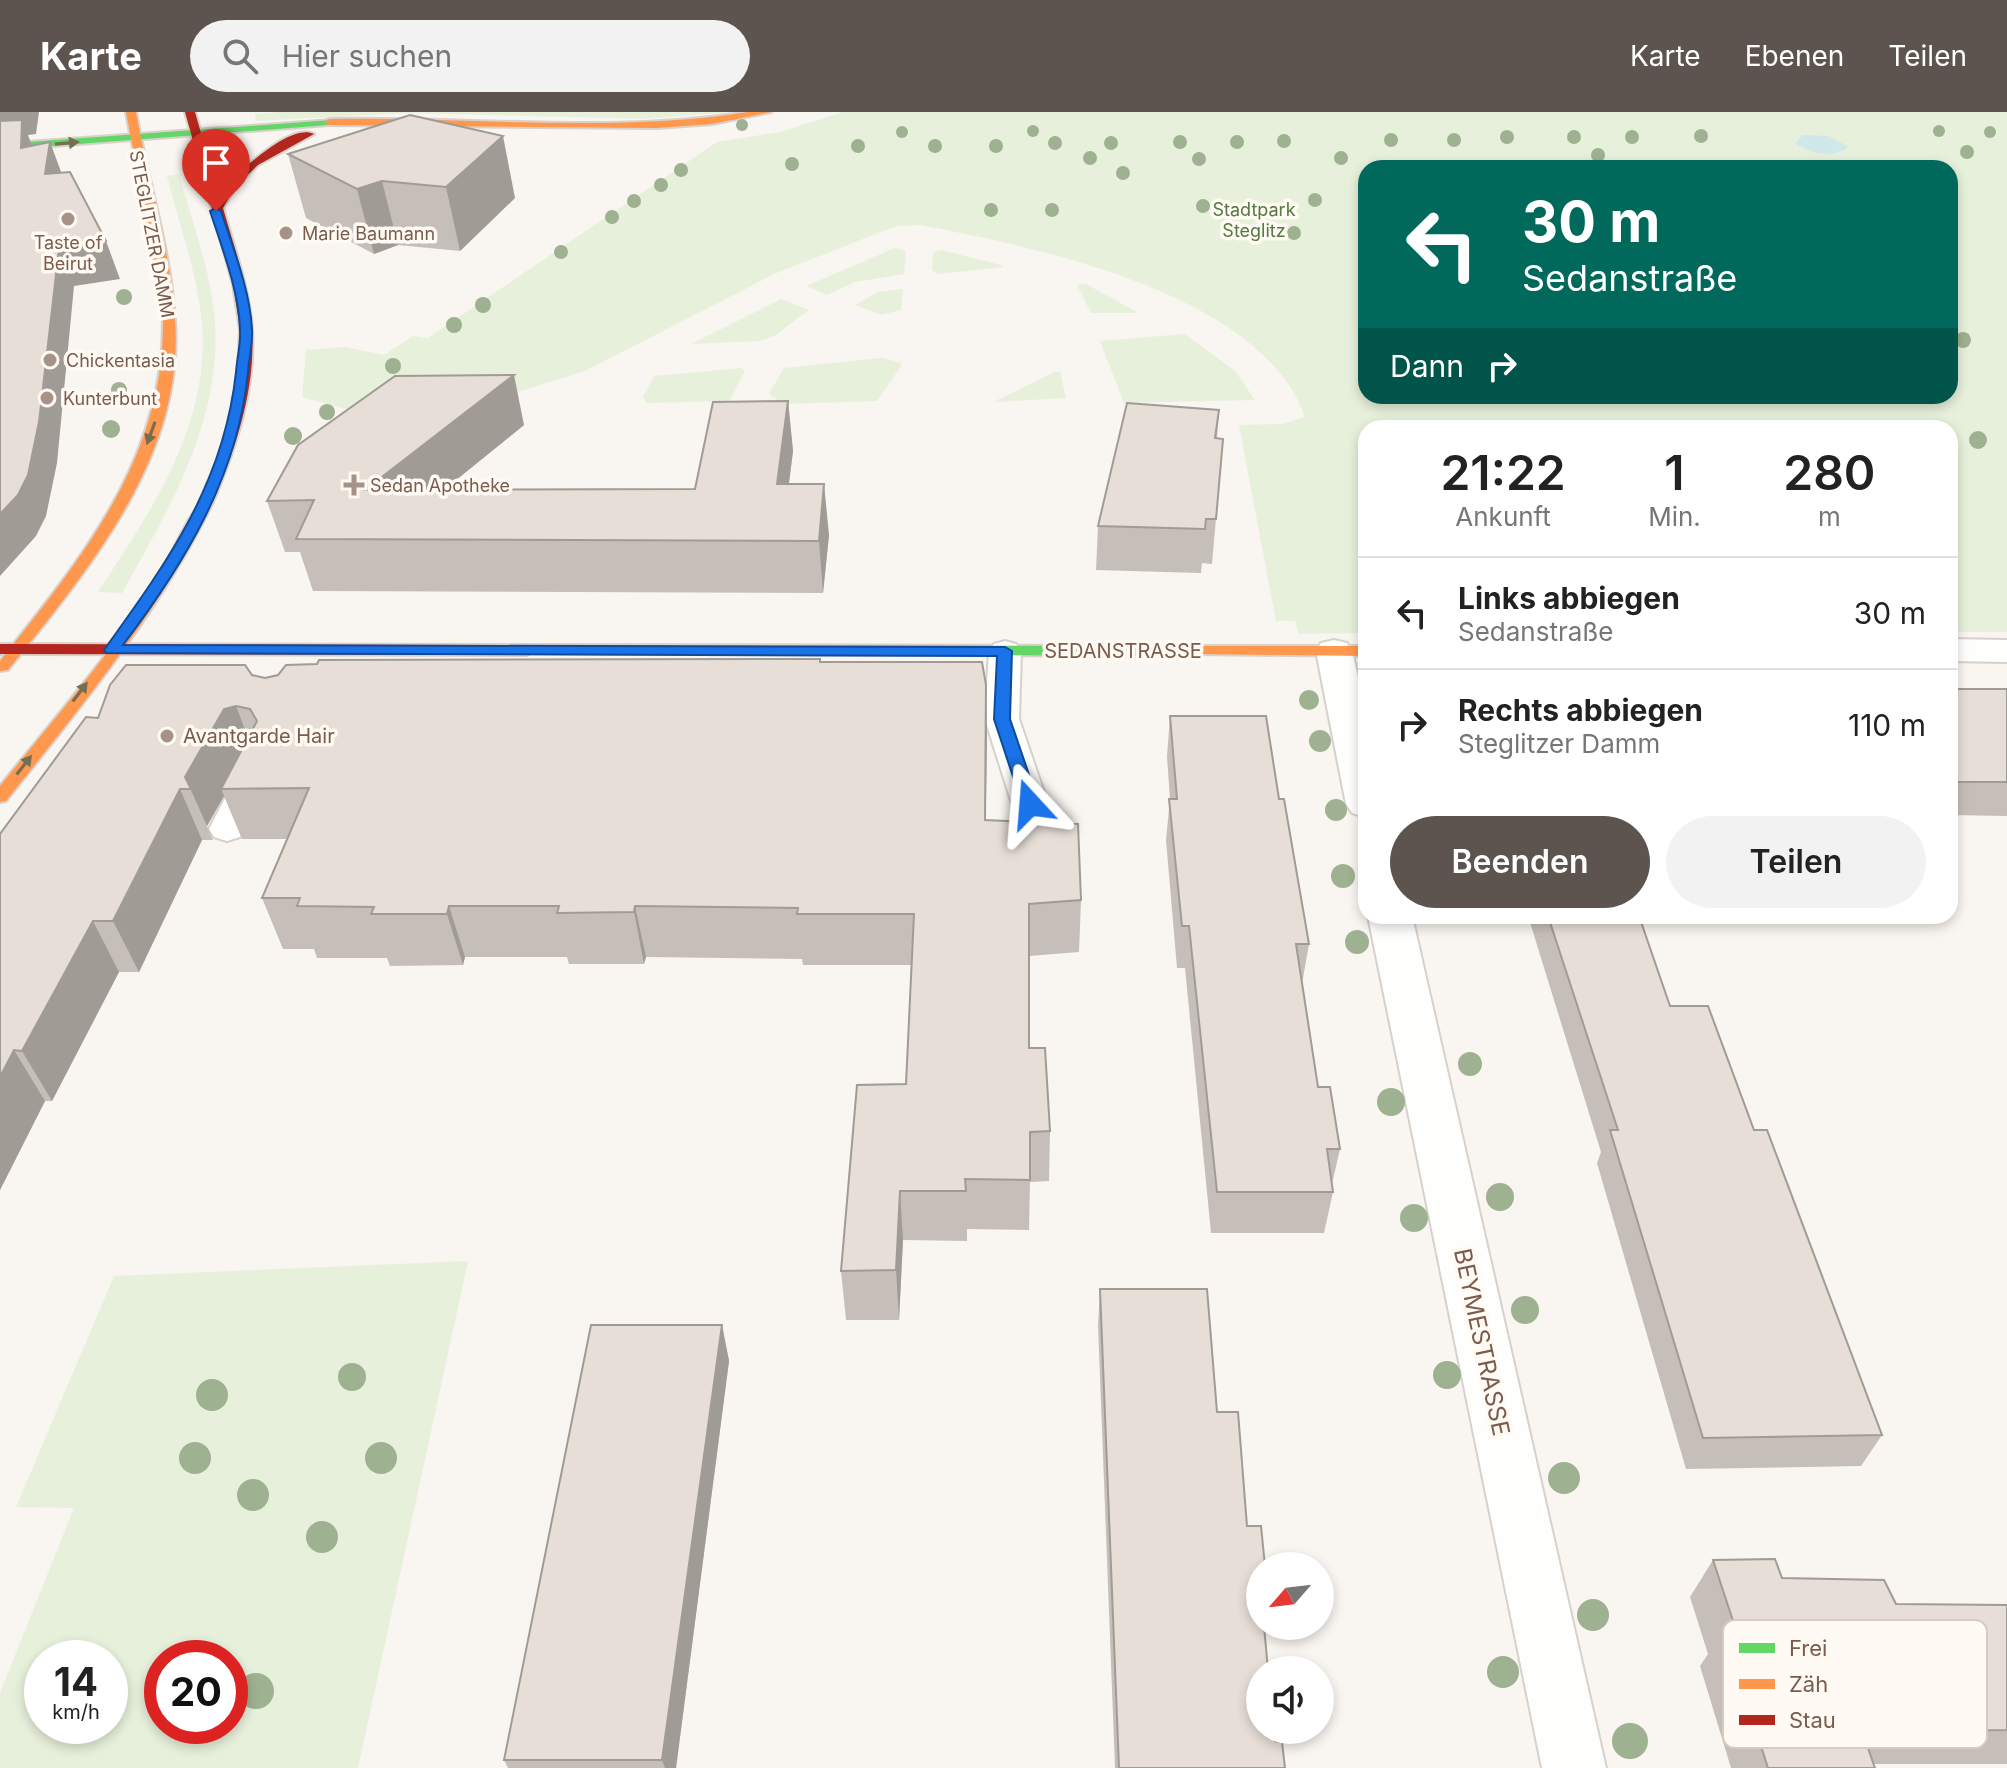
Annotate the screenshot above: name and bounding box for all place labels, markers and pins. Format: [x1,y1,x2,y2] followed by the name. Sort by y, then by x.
[182,129,250,211] pin
[59,210,77,228] marker: Taste of Beirut
[302,223,435,244] place label: Marie Baumann
[277,224,295,242] marker: Marie Baumann
[34,232,103,274] place label: Taste of Beirut
[66,350,175,371] place label: Chickentasia
[41,351,59,369] marker: Chickentasia
[63,388,157,409] place label: Kunterbunt
[38,389,56,407] marker: Kunterbunt
[370,475,510,496] place label: Sedan Apotheke
[345,476,363,494] marker: Sedan Apotheke
[183,724,335,748] place label: Avantgarde Hair
[158,727,176,745] marker: Avantgarde Hair

